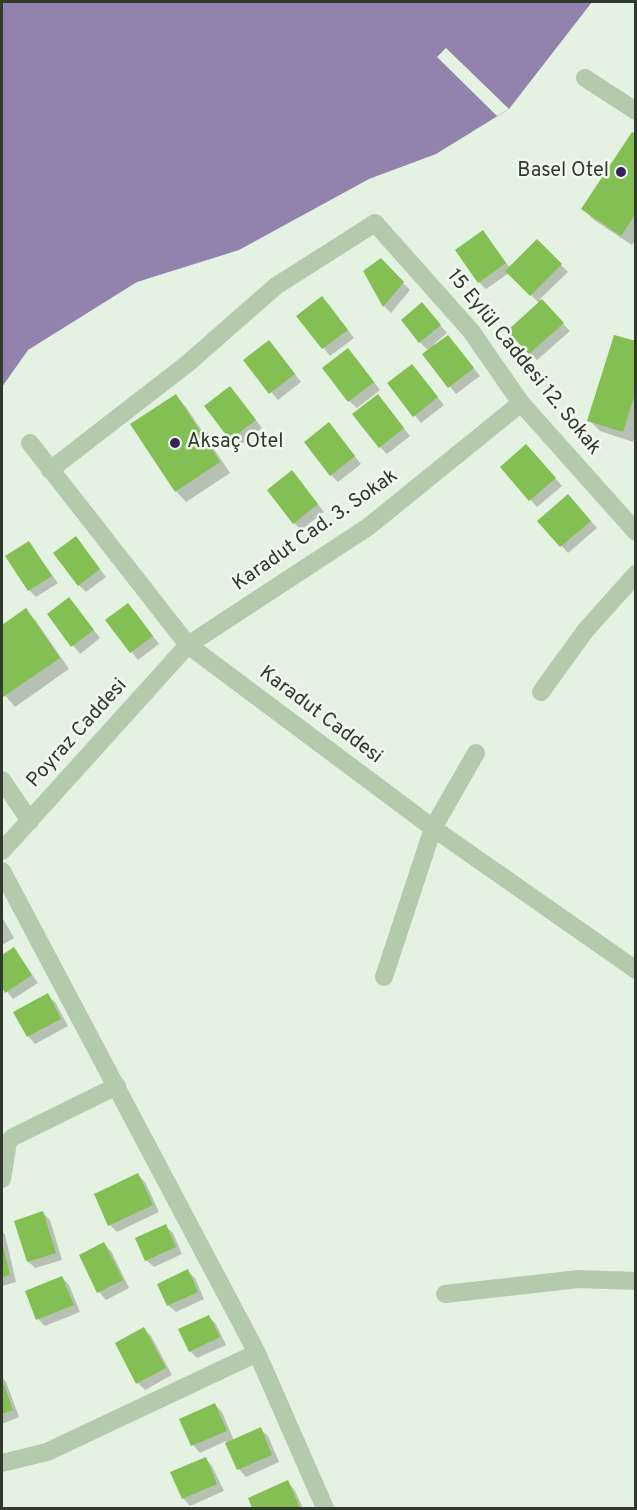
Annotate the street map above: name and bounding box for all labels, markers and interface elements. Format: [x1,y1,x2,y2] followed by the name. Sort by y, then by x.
[517,160,609,184] place label: Basel Otel
[614,165,628,179] marker: Basel Otel
[441,266,605,460] street label: 15 Eylül Caddesi 12. Sokak
[187,431,283,455] place label: Aksaç Otel
[168,436,182,450] marker: Aksaç Otel
[229,465,403,597] street label: Karadut Cad. 3. Sokak
[254,662,386,770] street label: Karadut Caddesi
[23,675,133,793] street label: Poyraz Caddesi

